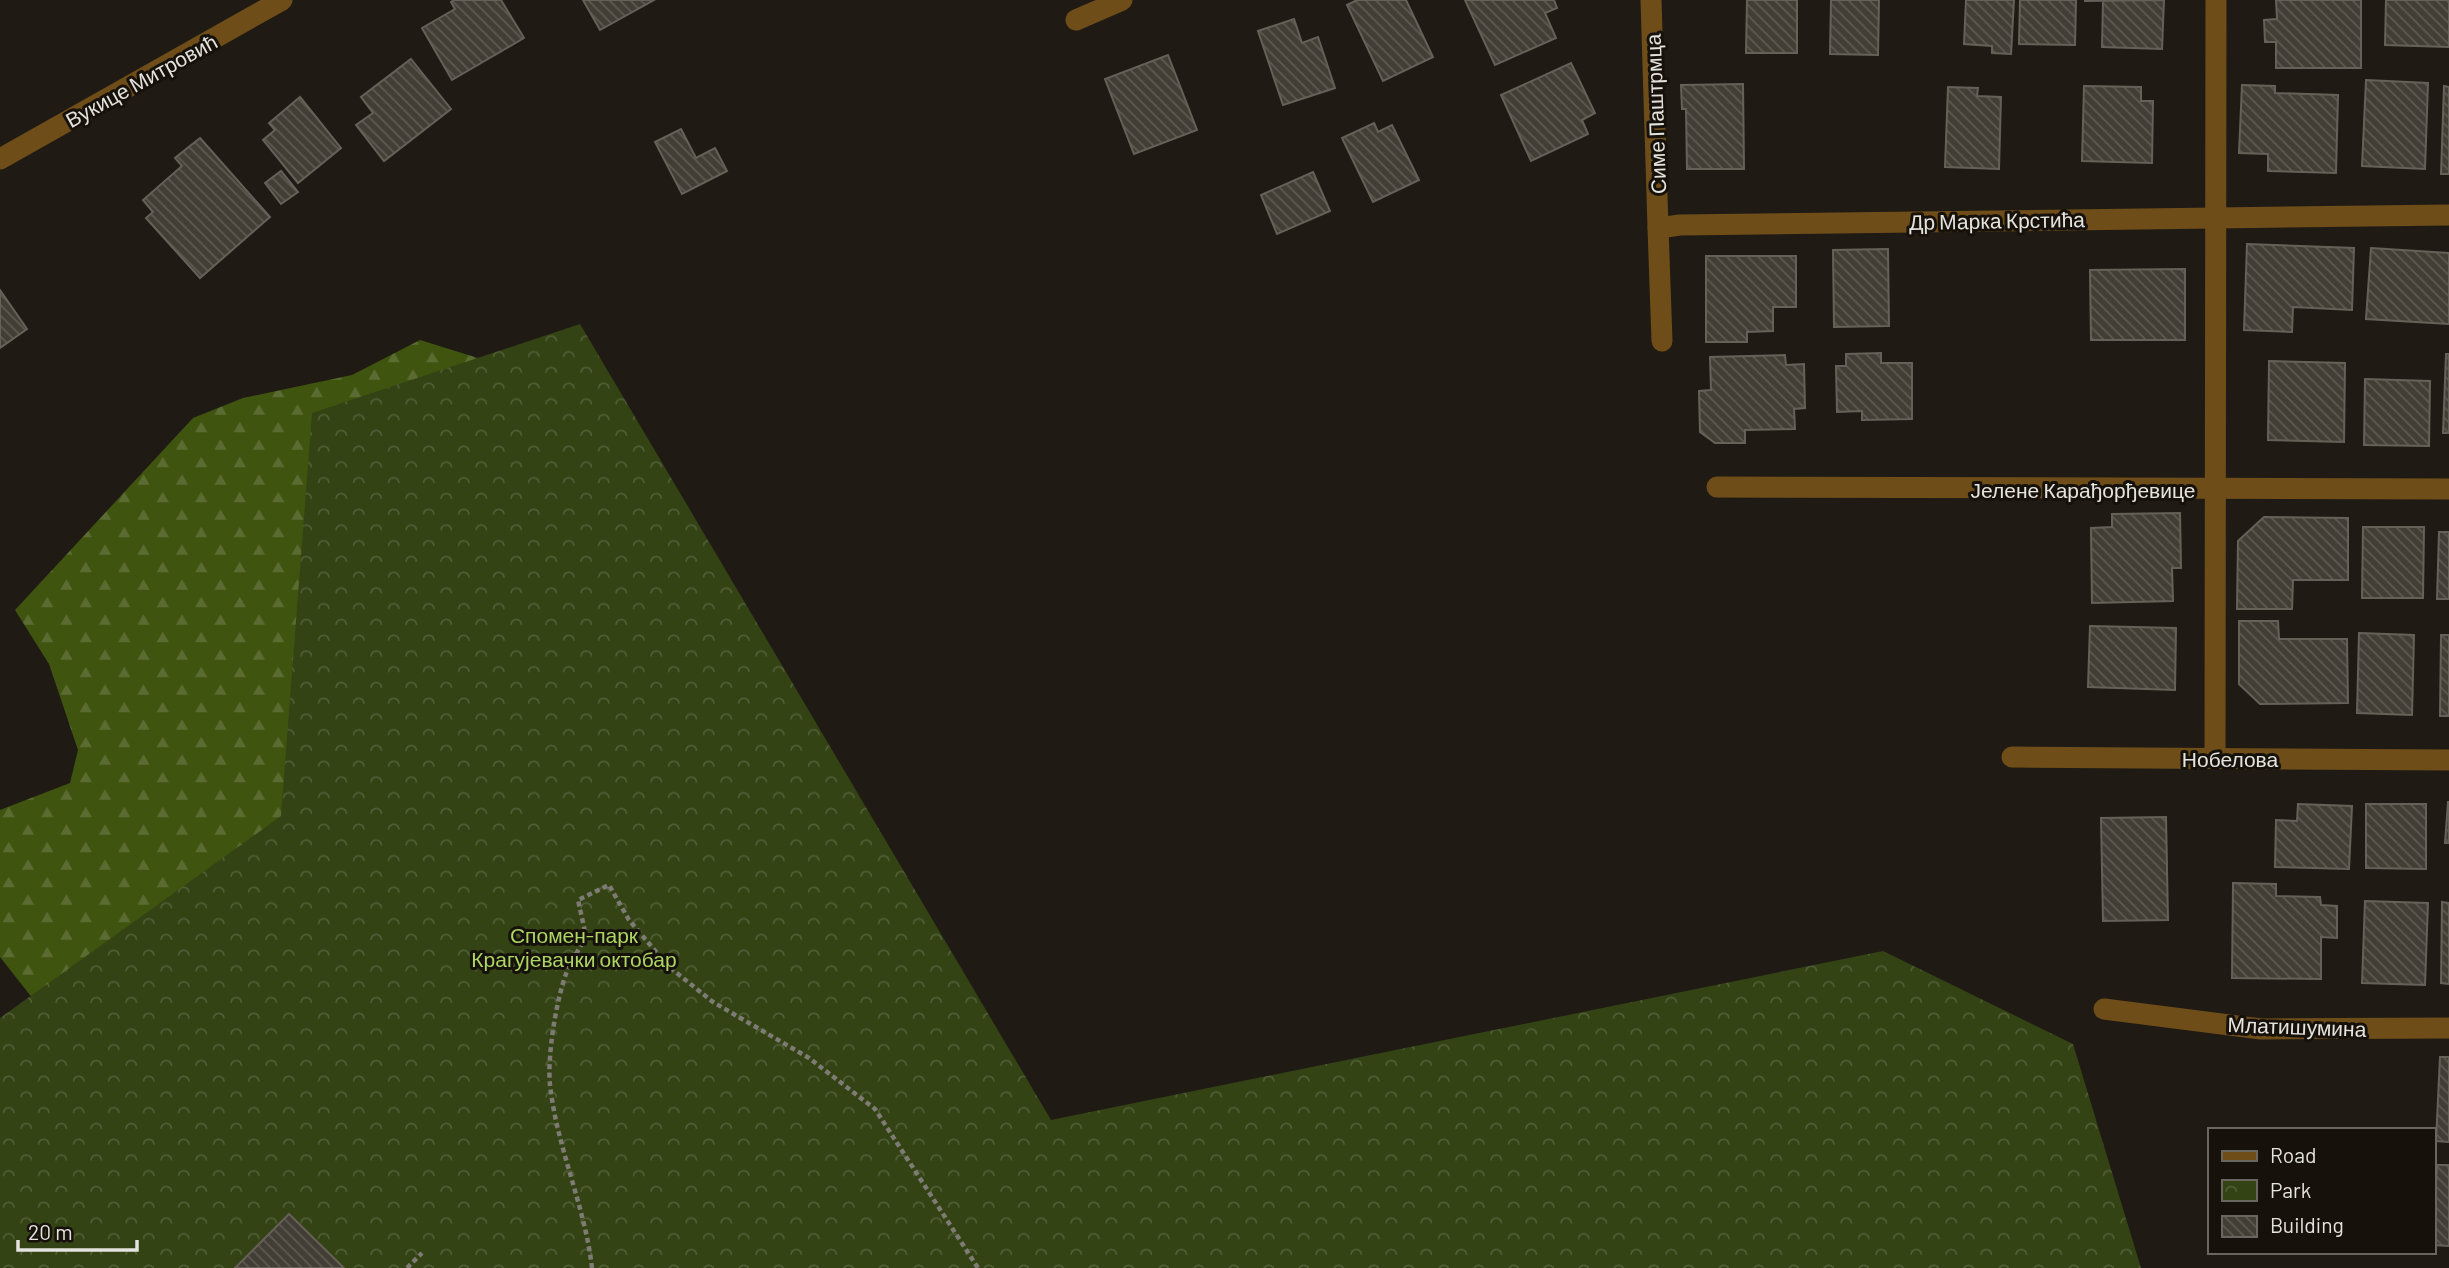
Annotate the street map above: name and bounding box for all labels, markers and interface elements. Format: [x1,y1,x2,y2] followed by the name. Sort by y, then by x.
[61,28,221,132] street label: Вукице Митровић
[1640,33,1670,195] street label: Симе Паштрмца
[1909,206,2085,234] street label: Др Марка Крстића
[1971,477,2195,502] street label: Јелене Карађорђевице
[2182,746,2279,771] street label: Нобелова
[471,922,677,971] park label: Спомен-парк Крагујевачки октобар
[2227,1011,2367,1041] street label: Млатишумина
[2208,1128,2435,1254] legend
[2270,1142,2316,1167] text: Road
[2270,1177,2311,1202] text: Park
[18,1208,136,1252] scale bar
[2270,1212,2344,1237] text: Building
[28,1219,73,1244] text: 20 m

